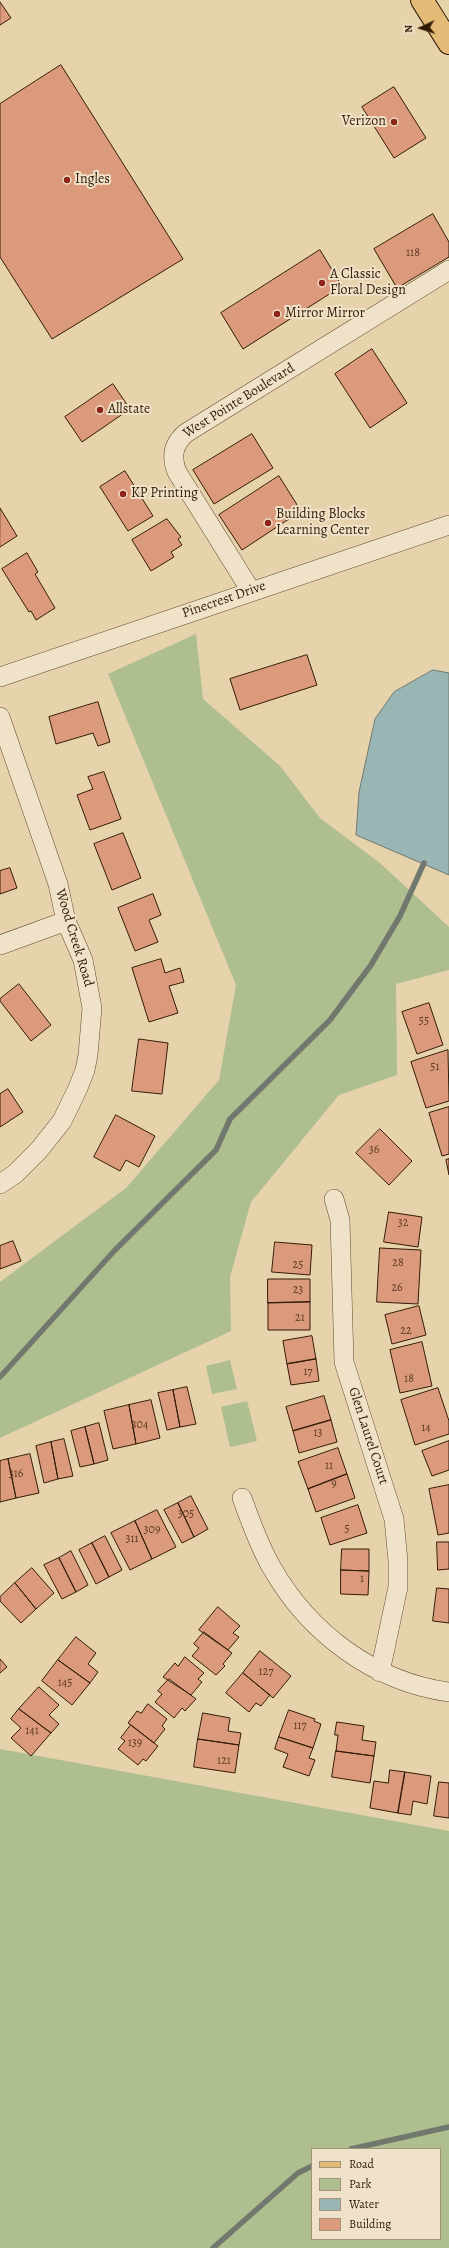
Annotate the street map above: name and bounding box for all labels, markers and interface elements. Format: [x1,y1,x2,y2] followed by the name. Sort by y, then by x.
[401,8,441,48] north arrow
[401,24,416,33] text: N
[342,114,386,130] place label: Verizon
[389,117,399,127] marker: Verizon
[75,172,110,188] place label: Ingles
[62,175,72,185] marker: Ingles
[406,246,420,260] house number: 118
[330,267,406,300] place label: A Classic Floral Design
[317,278,327,288] marker: A Classic Floral Design
[285,306,365,322] place label: Mirror Mirror
[272,309,282,319] marker: Mirror Mirror
[180,360,298,442] street label: West Pointe Boulevard
[108,402,150,418] place label: Allstate
[95,405,105,415] marker: Allstate
[131,486,198,502] place label: KP Printing
[118,489,128,499] marker: KP Printing
[276,507,369,540] place label: Building Blocks Learning Center
[263,518,273,528] marker: Building Blocks Learning Center
[180,578,268,622] street label: Pinecrest Drive
[51,887,97,989] street label: Wood Creek Road
[419,1014,429,1028] house number: 55
[430,1060,440,1074] house number: 51
[369,1143,379,1157] house number: 36
[398,1216,408,1230] house number: 32
[392,1256,404,1270] house number: 28
[293,1258,303,1272] house number: 25
[391,1281,403,1295] house number: 26
[293,1283,303,1297] house number: 23
[295,1311,305,1325] house number: 21
[400,1324,412,1338] house number: 22
[303,1365,313,1379] house number: 17
[404,1372,414,1386] house number: 18
[344,1385,392,1487] street label: Glen Laurel Court
[132,1418,148,1432] house number: 304
[421,1421,431,1435] house number: 14
[313,1426,323,1440] house number: 13
[325,1459,333,1473] house number: 11
[9,1467,23,1481] house number: 316
[331,1477,337,1491] house number: 9
[178,1507,194,1521] house number: 305
[344,1522,350,1536] house number: 5
[144,1523,160,1537] house number: 309
[125,1532,139,1546] house number: 311
[360,1572,364,1586] house number: 1
[259,1665,273,1679] house number: 127
[58,1676,72,1690] house number: 145
[293,1719,307,1733] house number: 117
[25,1724,39,1738] house number: 141
[128,1736,142,1750] house number: 139
[217,1754,231,1768] house number: 121
[311,2148,441,2240] legend
[349,2156,374,2172] text: Road
[349,2176,372,2192] text: Park
[349,2196,379,2212] text: Water
[349,2216,391,2232] text: Building

